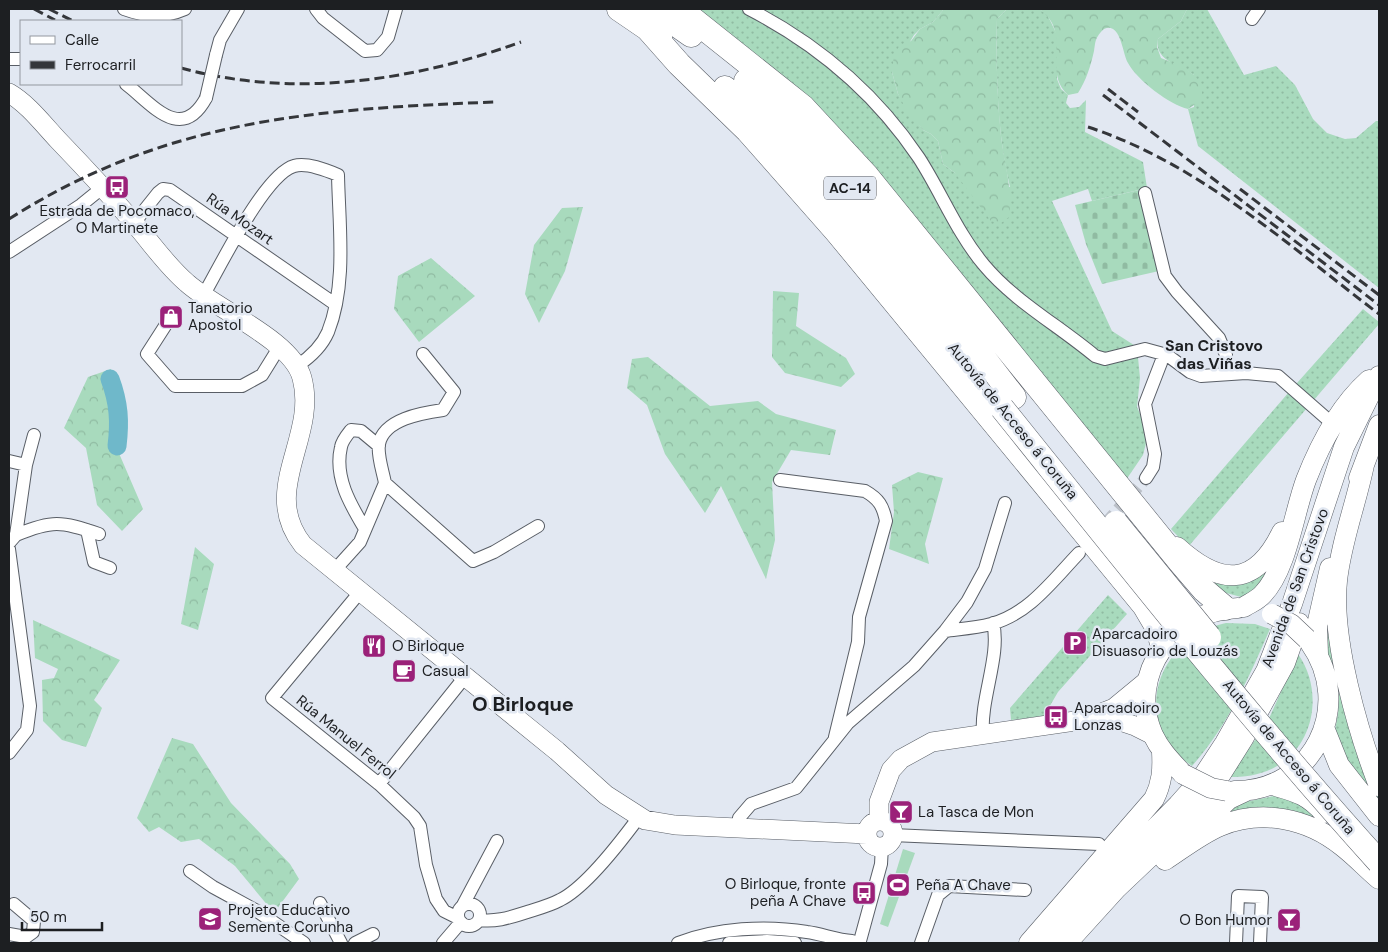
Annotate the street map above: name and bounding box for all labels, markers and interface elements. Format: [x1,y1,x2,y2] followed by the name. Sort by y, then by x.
[20,20,182,85] legend
[65,30,99,50] text: Calle
[65,55,136,75] text: Ferrocarril
[104,174,130,200] bus stop icon: Estrada de Pocomaco, O Martinete
[824,177,876,200] road number: AC-14
[202,189,278,250] street label: Rúa Mozart
[39,201,195,238] place label: Estrada de Pocomaco, O Martinete
[188,298,253,335] place label: Tanatorio Apostol
[158,304,184,330] shop icon: Tanatorio Apostol
[1165,335,1263,374] district label: San Cristovo das Viñas
[943,338,1083,504] street label: Autovía de Acceso á Coruña
[1257,505,1333,670] street label: Avenida de San Cristovo
[1092,624,1238,661] place label: Aparcadoiro Disuasorio de Louzás
[1062,630,1088,656] parking icon: Aparcadoiro Disuasorio de Louzás
[361,633,387,659] restaurant icon: O Birloque
[392,636,465,656] place label: O Birloque
[391,658,417,684] cafe icon: Casual
[422,661,469,681] place label: Casual
[1218,675,1360,839] street label: Autovía de Acceso á Coruña
[292,691,400,783] street label: Rúa Manuel Ferrol
[472,691,574,717] district label: O Birloque
[1074,698,1160,735] place label: Aparcadoiro Lonzas
[1043,704,1069,730] bus stop icon: Aparcadoiro Lonzas
[888,799,914,825] bar icon: La Tasca de Mon
[918,802,1034,822] place label: La Tasca de Mon
[885,872,911,898] sports icon: Peña A Chave
[725,874,846,911] place label: O Birloque, fronte peña A Chave
[916,875,1011,895] place label: Peña A Chave
[851,880,877,906] bus stop icon: O Birloque, fronte peña A Chave
[22,900,102,932] scale bar
[228,900,353,937] place label: Projeto Educativo Semente Corunha
[197,906,223,932] school or university icon: Projeto Educativo Semente Corunha
[30,907,67,927] text: 50 m
[1276,907,1302,933] bar icon: O Bon Humor
[1179,910,1272,930] place label: O Bon Humor

